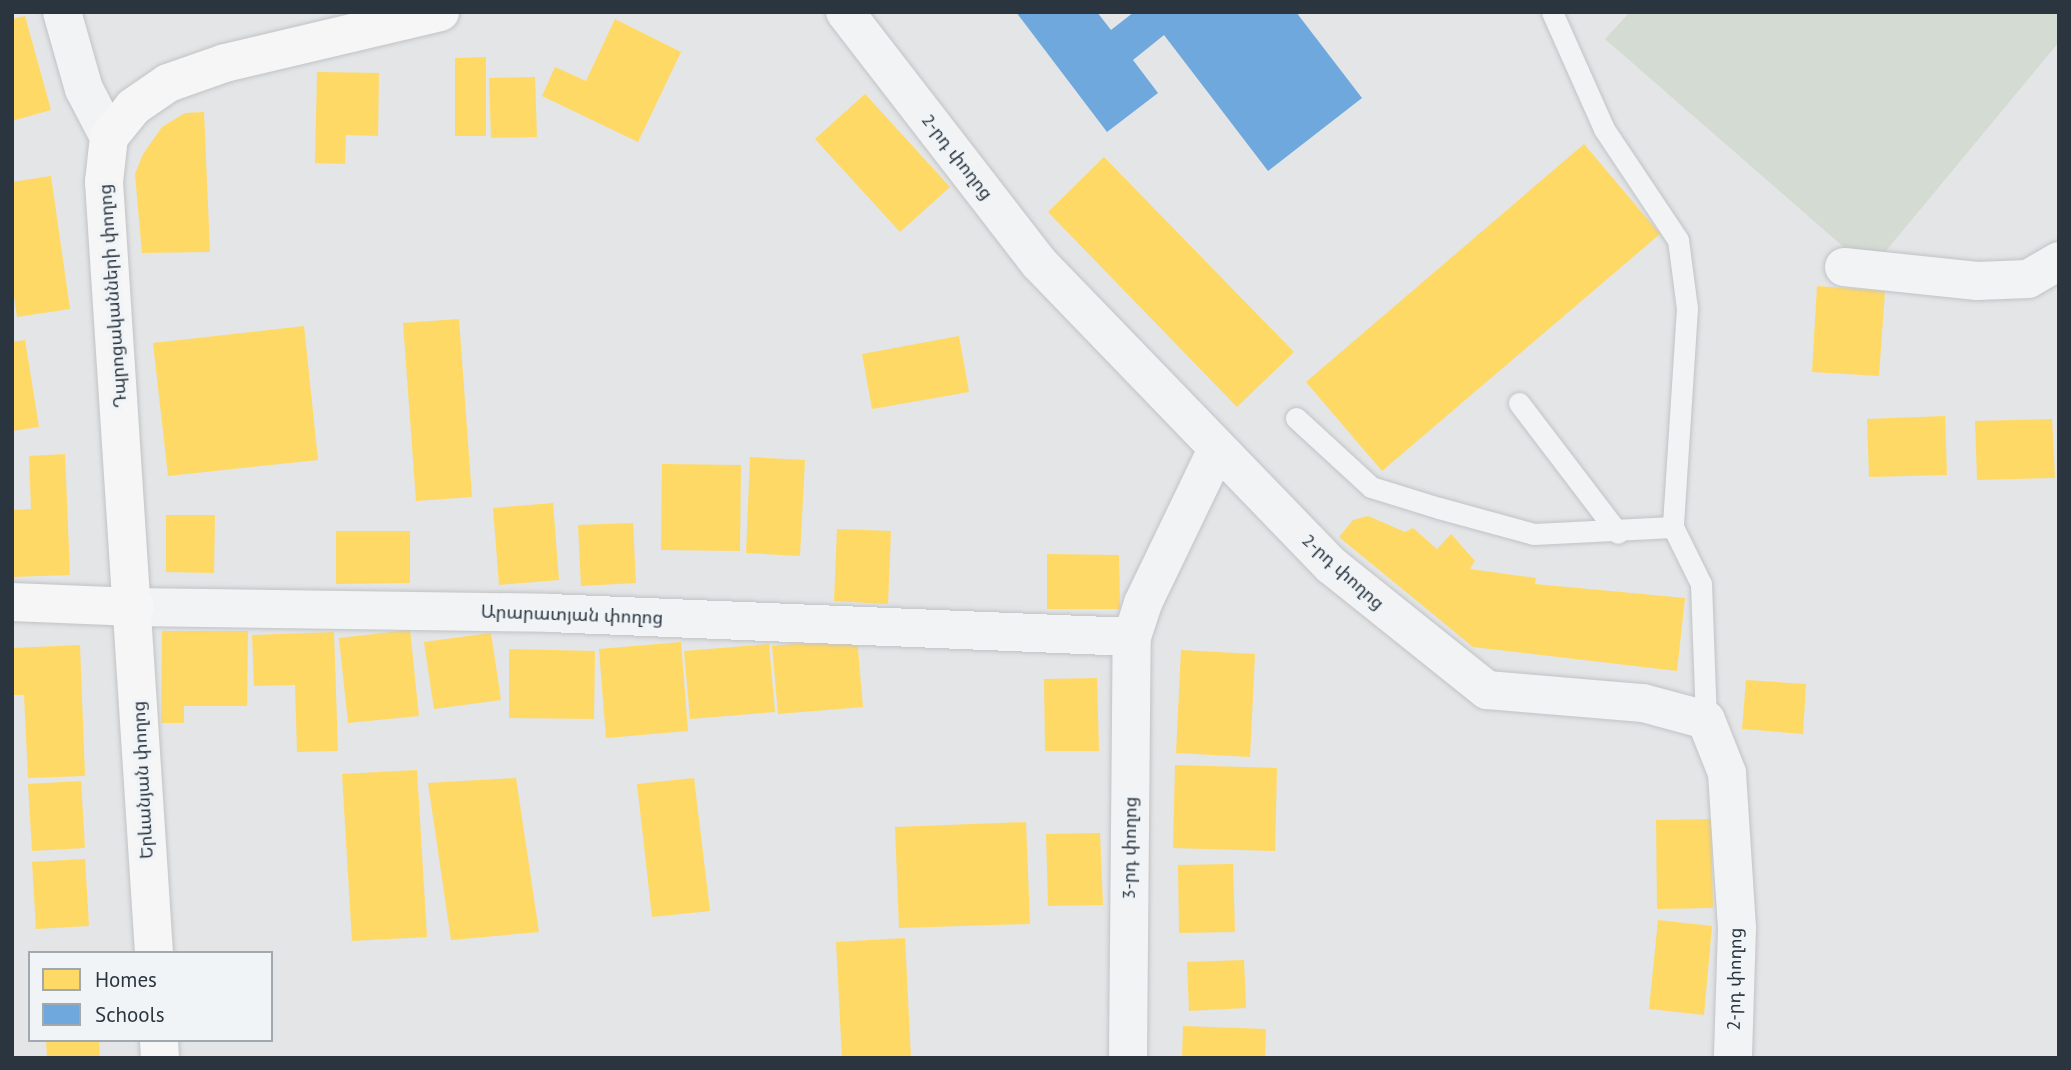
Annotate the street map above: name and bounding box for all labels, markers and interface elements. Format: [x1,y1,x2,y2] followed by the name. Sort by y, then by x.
[917,110,997,204] street label: 2-րդ փողոց
[94,183,132,409] street label: Դպրոցականների փողոց
[1298,530,1388,614] street label: 2-րդ փողոց
[480,601,664,629] street label: Արարատյան փողոց
[128,700,158,860] street label: Երևանյան փողոց
[1118,796,1142,900] street label: 3-րդ փողոց
[1723,927,1747,1031] street label: 2-րդ փողոց
[28,951,273,1042] legend
[95,966,157,993] text: Homes
[95,1001,165,1028] text: Schools

